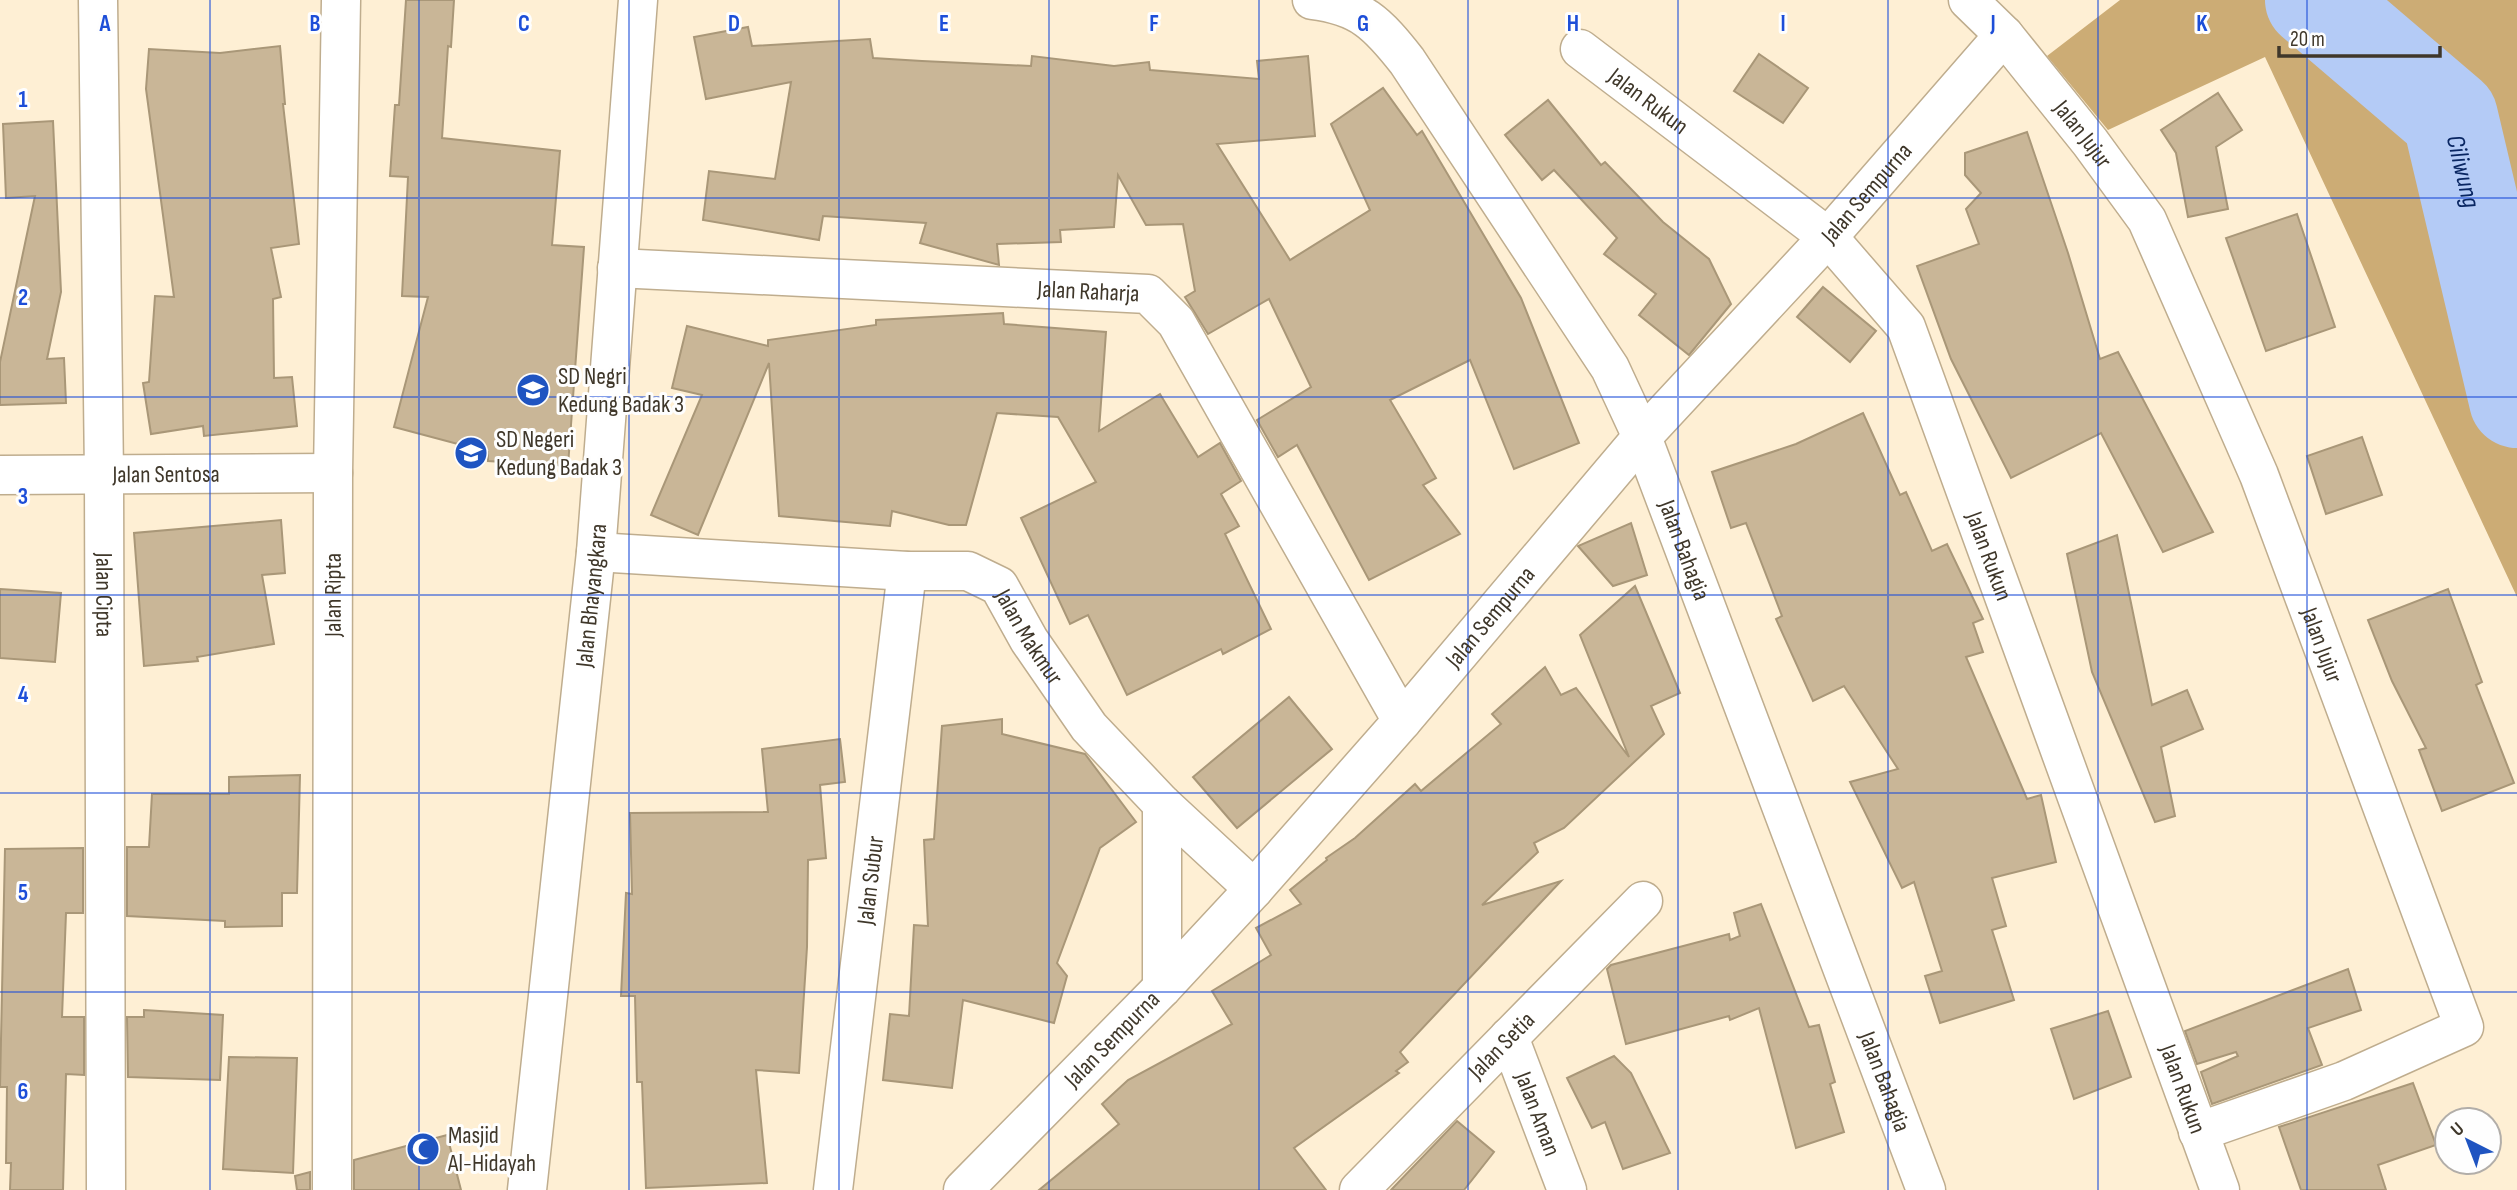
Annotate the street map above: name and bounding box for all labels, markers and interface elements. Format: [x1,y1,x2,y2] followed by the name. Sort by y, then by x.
[99,10,112,38] text: A
[310,10,321,38] text: B
[518,10,530,38] text: C
[728,10,740,38] text: D
[939,10,949,38] text: E
[1149,10,1159,38] text: F
[1357,10,1369,38] text: G
[1567,10,1579,38] text: H
[1780,10,1786,38] text: I
[1989,10,1996,38] text: J
[2196,10,2208,38] text: K
[2279,14,2440,58] scale bar
[2290,27,2325,52] text: 20 m
[1602,61,1694,140] street label: Jalan Rukun
[18,86,28,114] text: 1
[2047,93,2119,174] street label: Jalan Jujur
[2439,132,2487,211] water label: Ciliwung
[1814,137,1918,250] street label: Jalan Sempurna
[1036,274,1140,308] street label: Jalan Raharja
[18,284,28,312] text: 2
[558,362,684,419] place label: SD Negri Kedung Badak 3
[514,371,552,409] school or university icon: SD Negri Kedung Badak 3
[496,425,622,482] place label: SD Negeri Kedung Badak 3
[452,434,490,472] school or university icon: SD Negeri Kedung Badak 3
[111,459,220,489] street label: Jalan Sentosa
[18,483,28,511] text: 3
[1652,495,1717,604] street label: Jalan Bahagia
[1960,507,2019,604] street label: Jalan Rukun
[569,523,613,670] street label: Jalan Bhayangkara
[90,552,119,637] street label: Jalan Cipta
[318,553,347,638] street label: Jalan Ripta
[1438,560,1541,674] street label: Jalan Sempurna
[988,583,1070,690] street label: Jalan Makmur
[2295,602,2349,687] street label: Jalan Jujur
[18,681,29,709] text: 4
[850,834,890,927] street label: Jalan Subur
[18,879,28,907] text: 5
[1057,985,1166,1094] street label: Jalan Sempurna
[1461,1005,1541,1086] street label: Jalan Setia
[1853,1026,1917,1136] street label: Jalan Bahagia
[2153,1039,2213,1137] street label: Jalan Rukun
[1509,1067,1567,1160] street label: Jalan Aman
[18,1078,28,1106] text: 6
[2433,1106,2503,1176] north arrow
[2446,1118,2469,1141] text: U
[447,1121,536,1178] place label: Masjid Al-Hidayah
[404,1130,442,1168] mosque icon: Masjid Al-Hidayah

